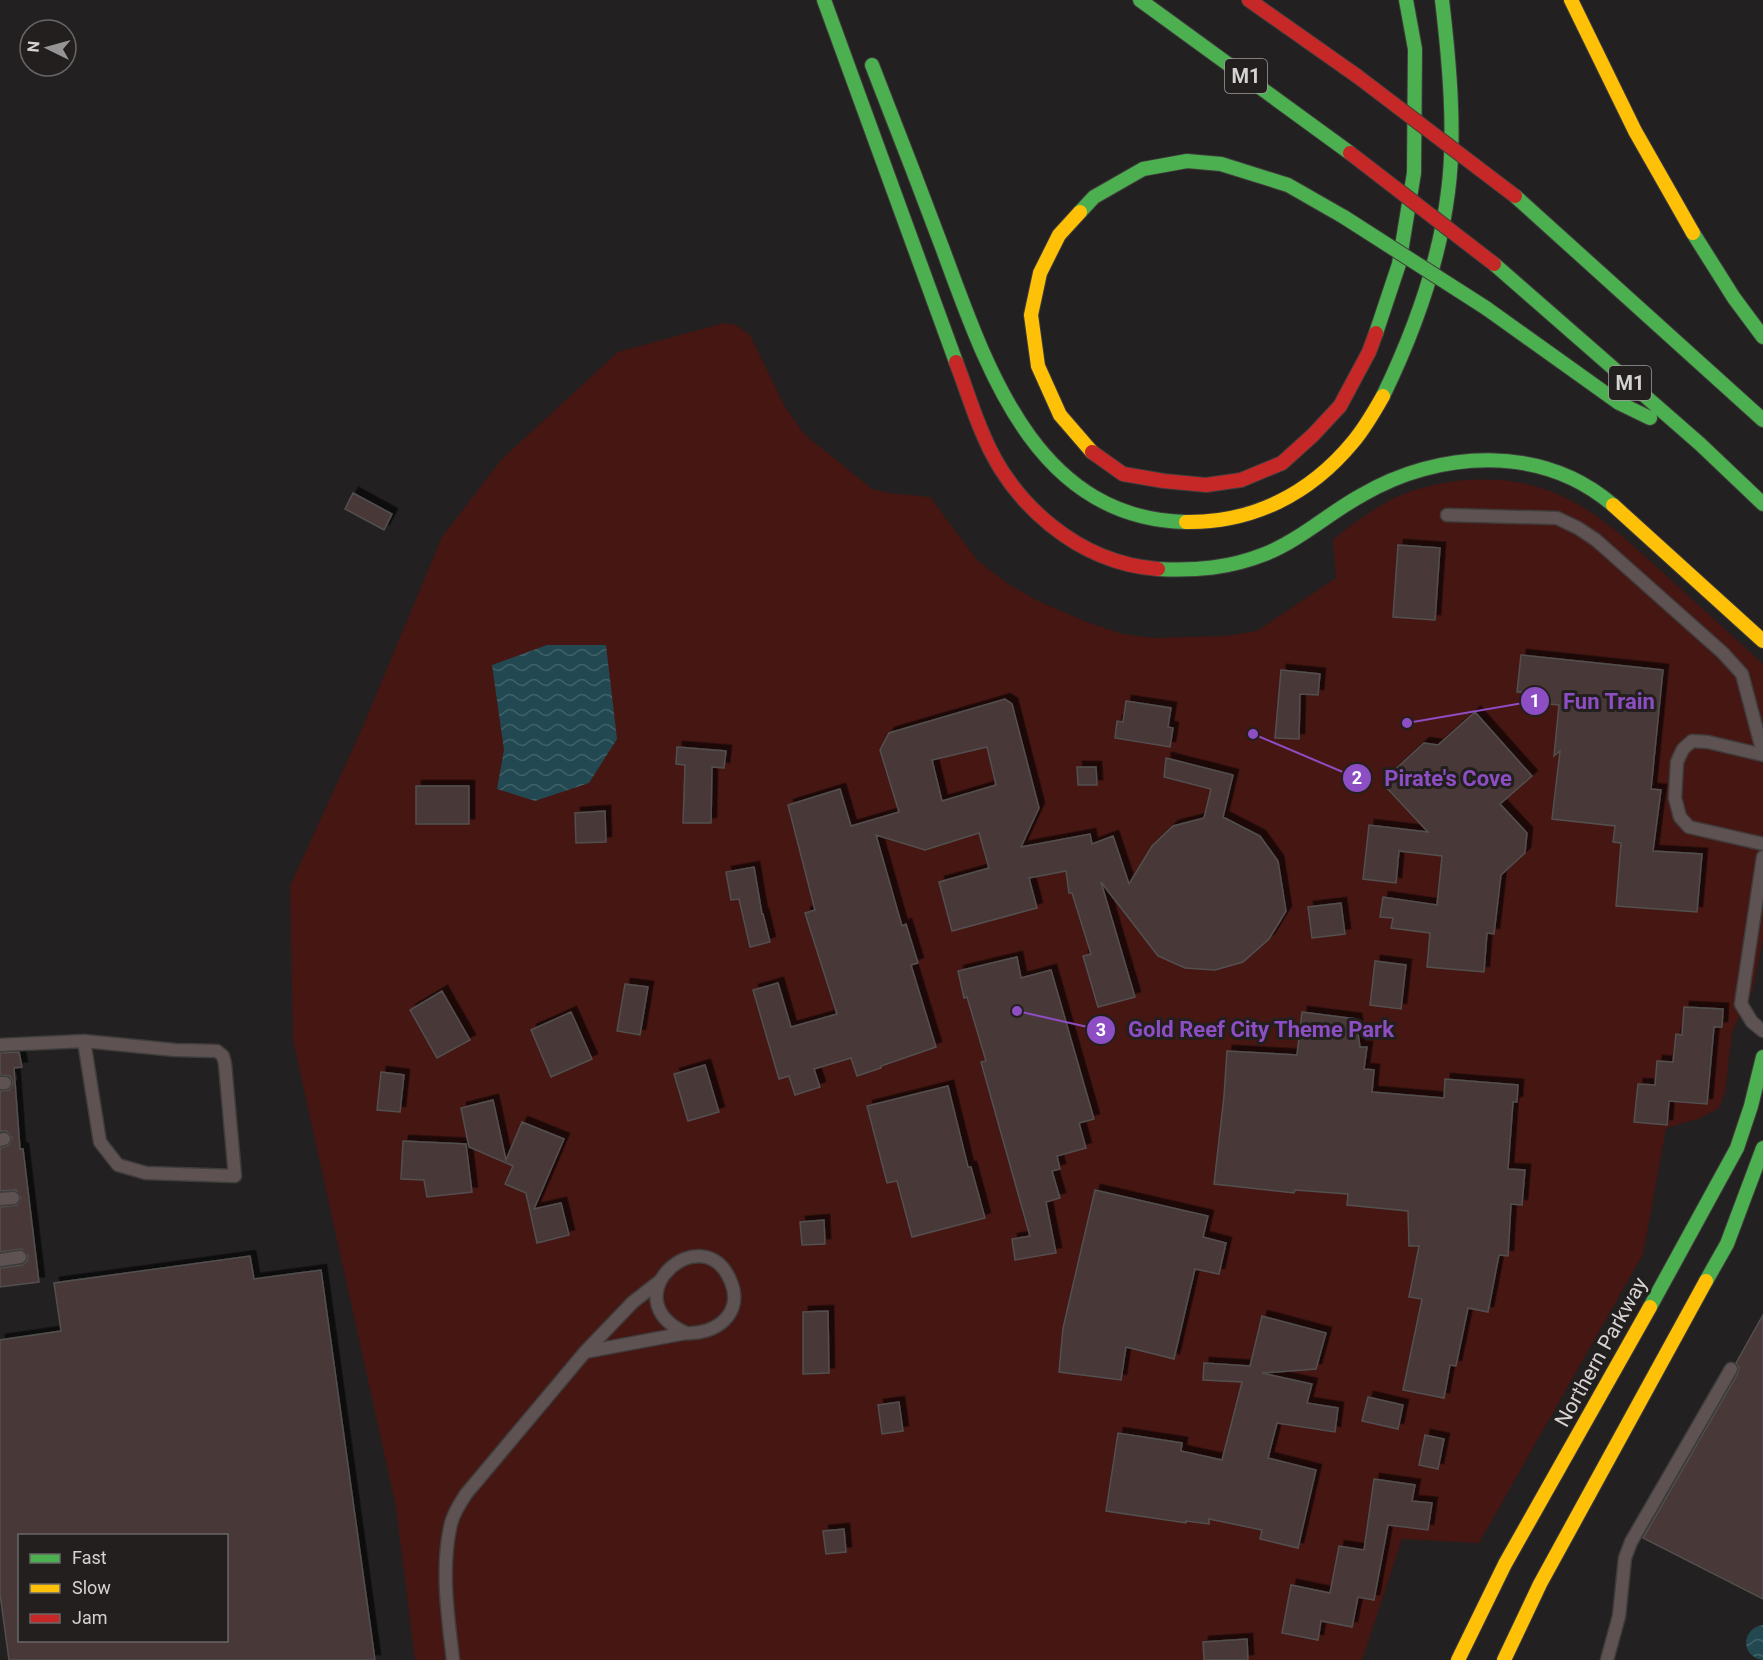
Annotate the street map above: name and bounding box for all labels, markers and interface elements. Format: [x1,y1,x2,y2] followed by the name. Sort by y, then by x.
[18,18,78,78] north arrow
[24,40,44,53] text: N
[1225,59,1267,93] road number: M1
[1609,366,1651,400] road number: M1
[1520,681,1667,721] callout: Fun Train
[1563,689,1655,714] text: Fun Train
[1530,690,1540,711] text: 1
[1342,758,1524,798] callout: Pirate's Cove
[1384,766,1512,791] text: Pirate's Cove
[1352,767,1362,788] text: 2
[1086,1010,1407,1050] callout: Gold Reef City Theme Park
[1128,1017,1394,1042] text: Gold Reef City Theme Park
[1096,1019,1106,1040] text: 3
[1550,1273,1652,1431] street label: Northern Parkway
[18,1534,228,1642] legend
[72,1547,107,1568] text: Fast
[72,1577,111,1598] text: Slow
[72,1607,108,1628] text: Jam

